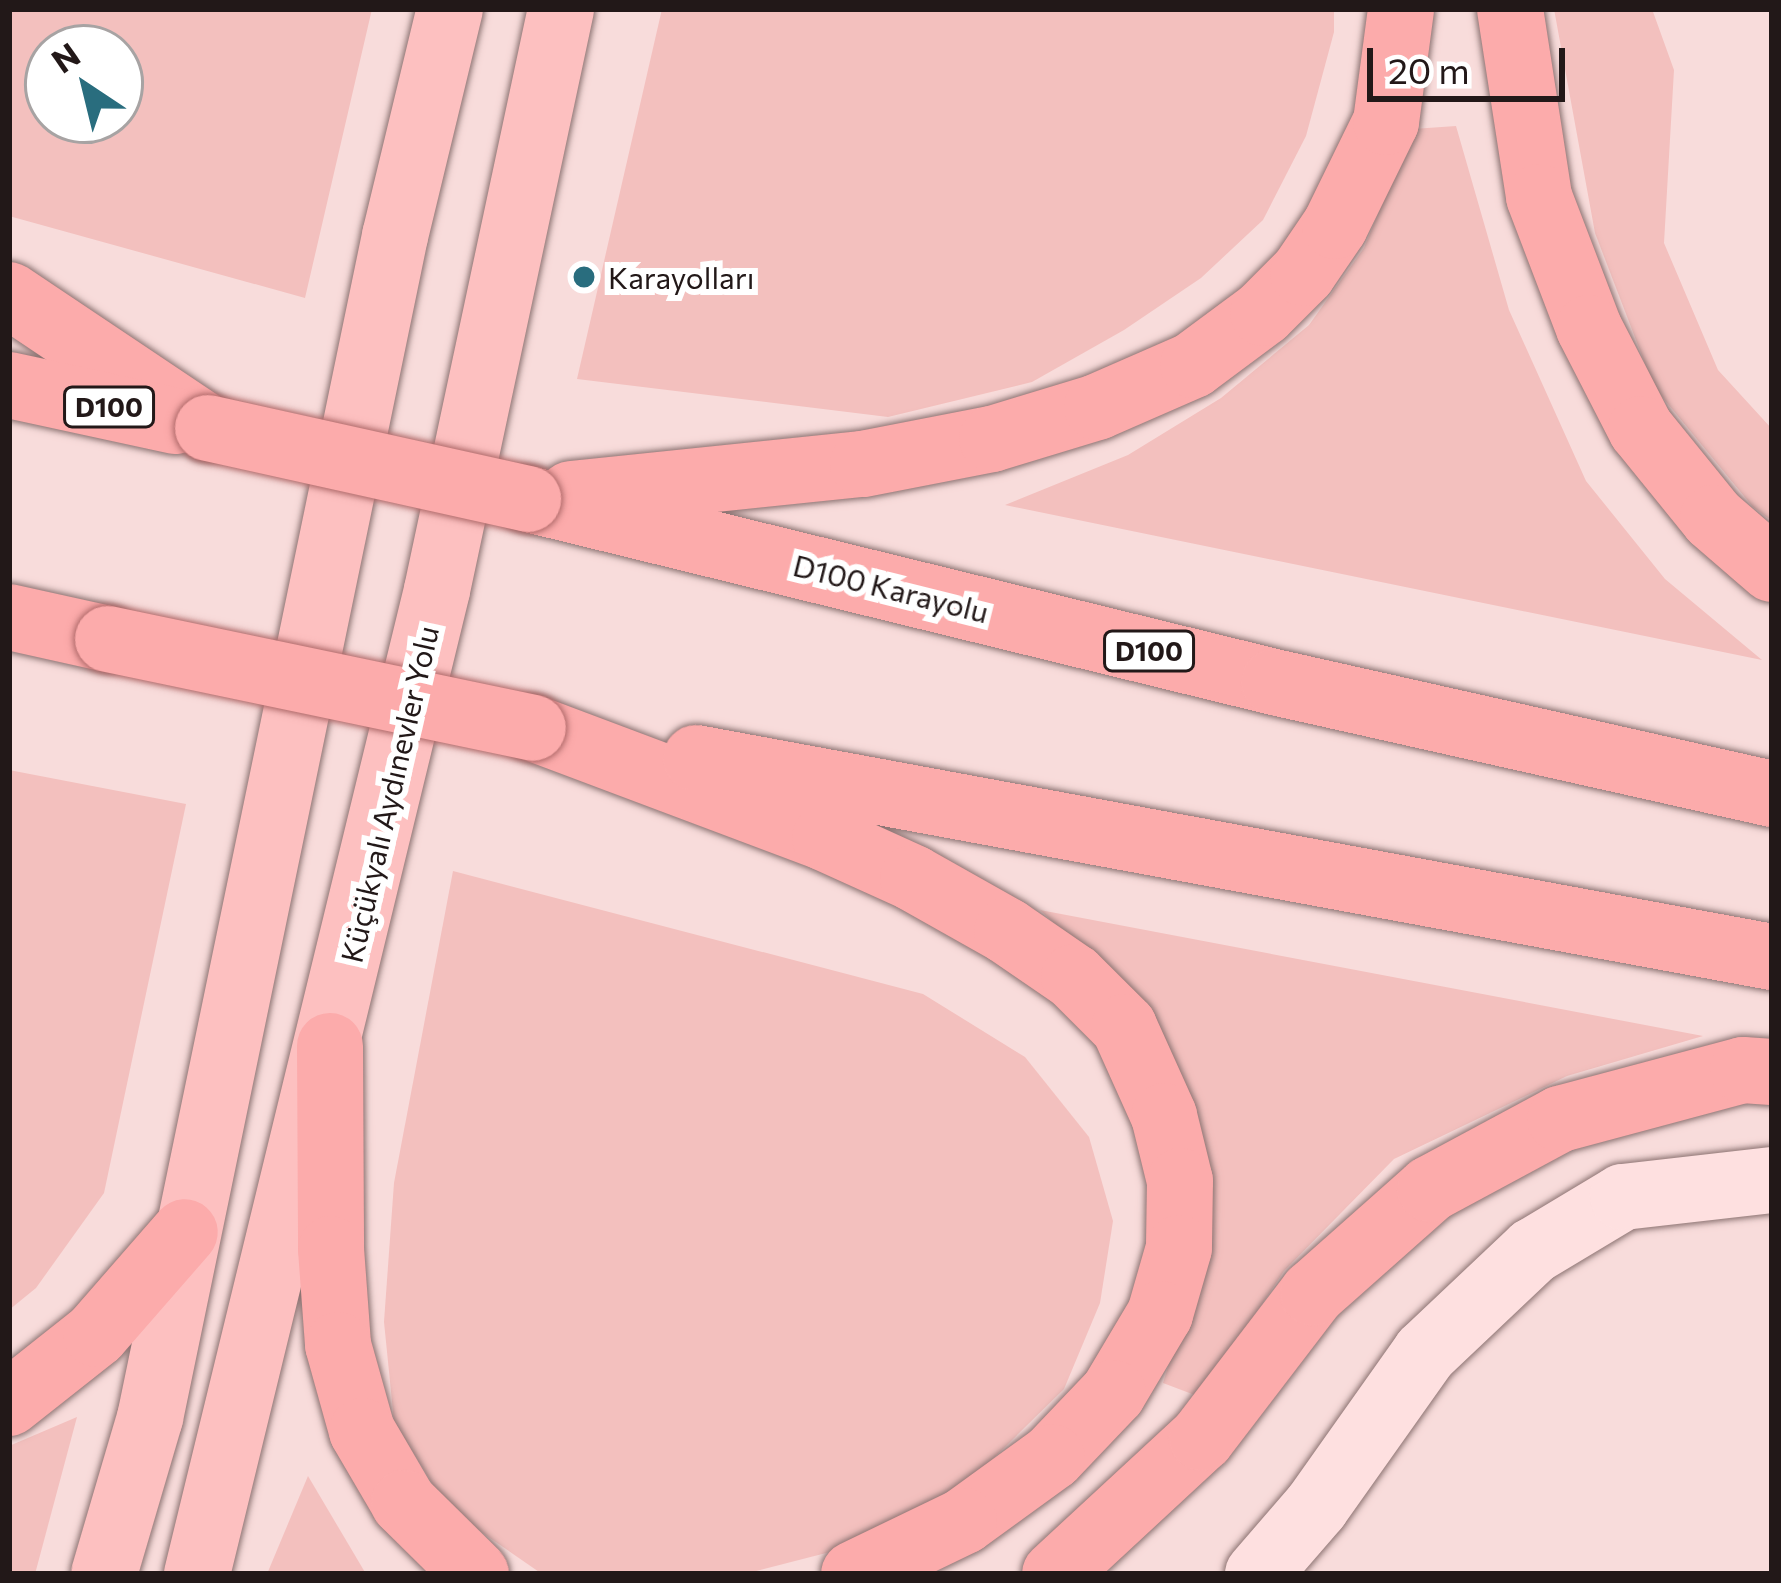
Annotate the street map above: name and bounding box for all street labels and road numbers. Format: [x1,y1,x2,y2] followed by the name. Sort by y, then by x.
[61,386,157,428] road number: D100
[790,546,992,630] street label: D100 Karayolu
[333,622,445,966] street label: Küçükyalı Aydınevler Yolu
[1101,630,1197,672] road number: D100

